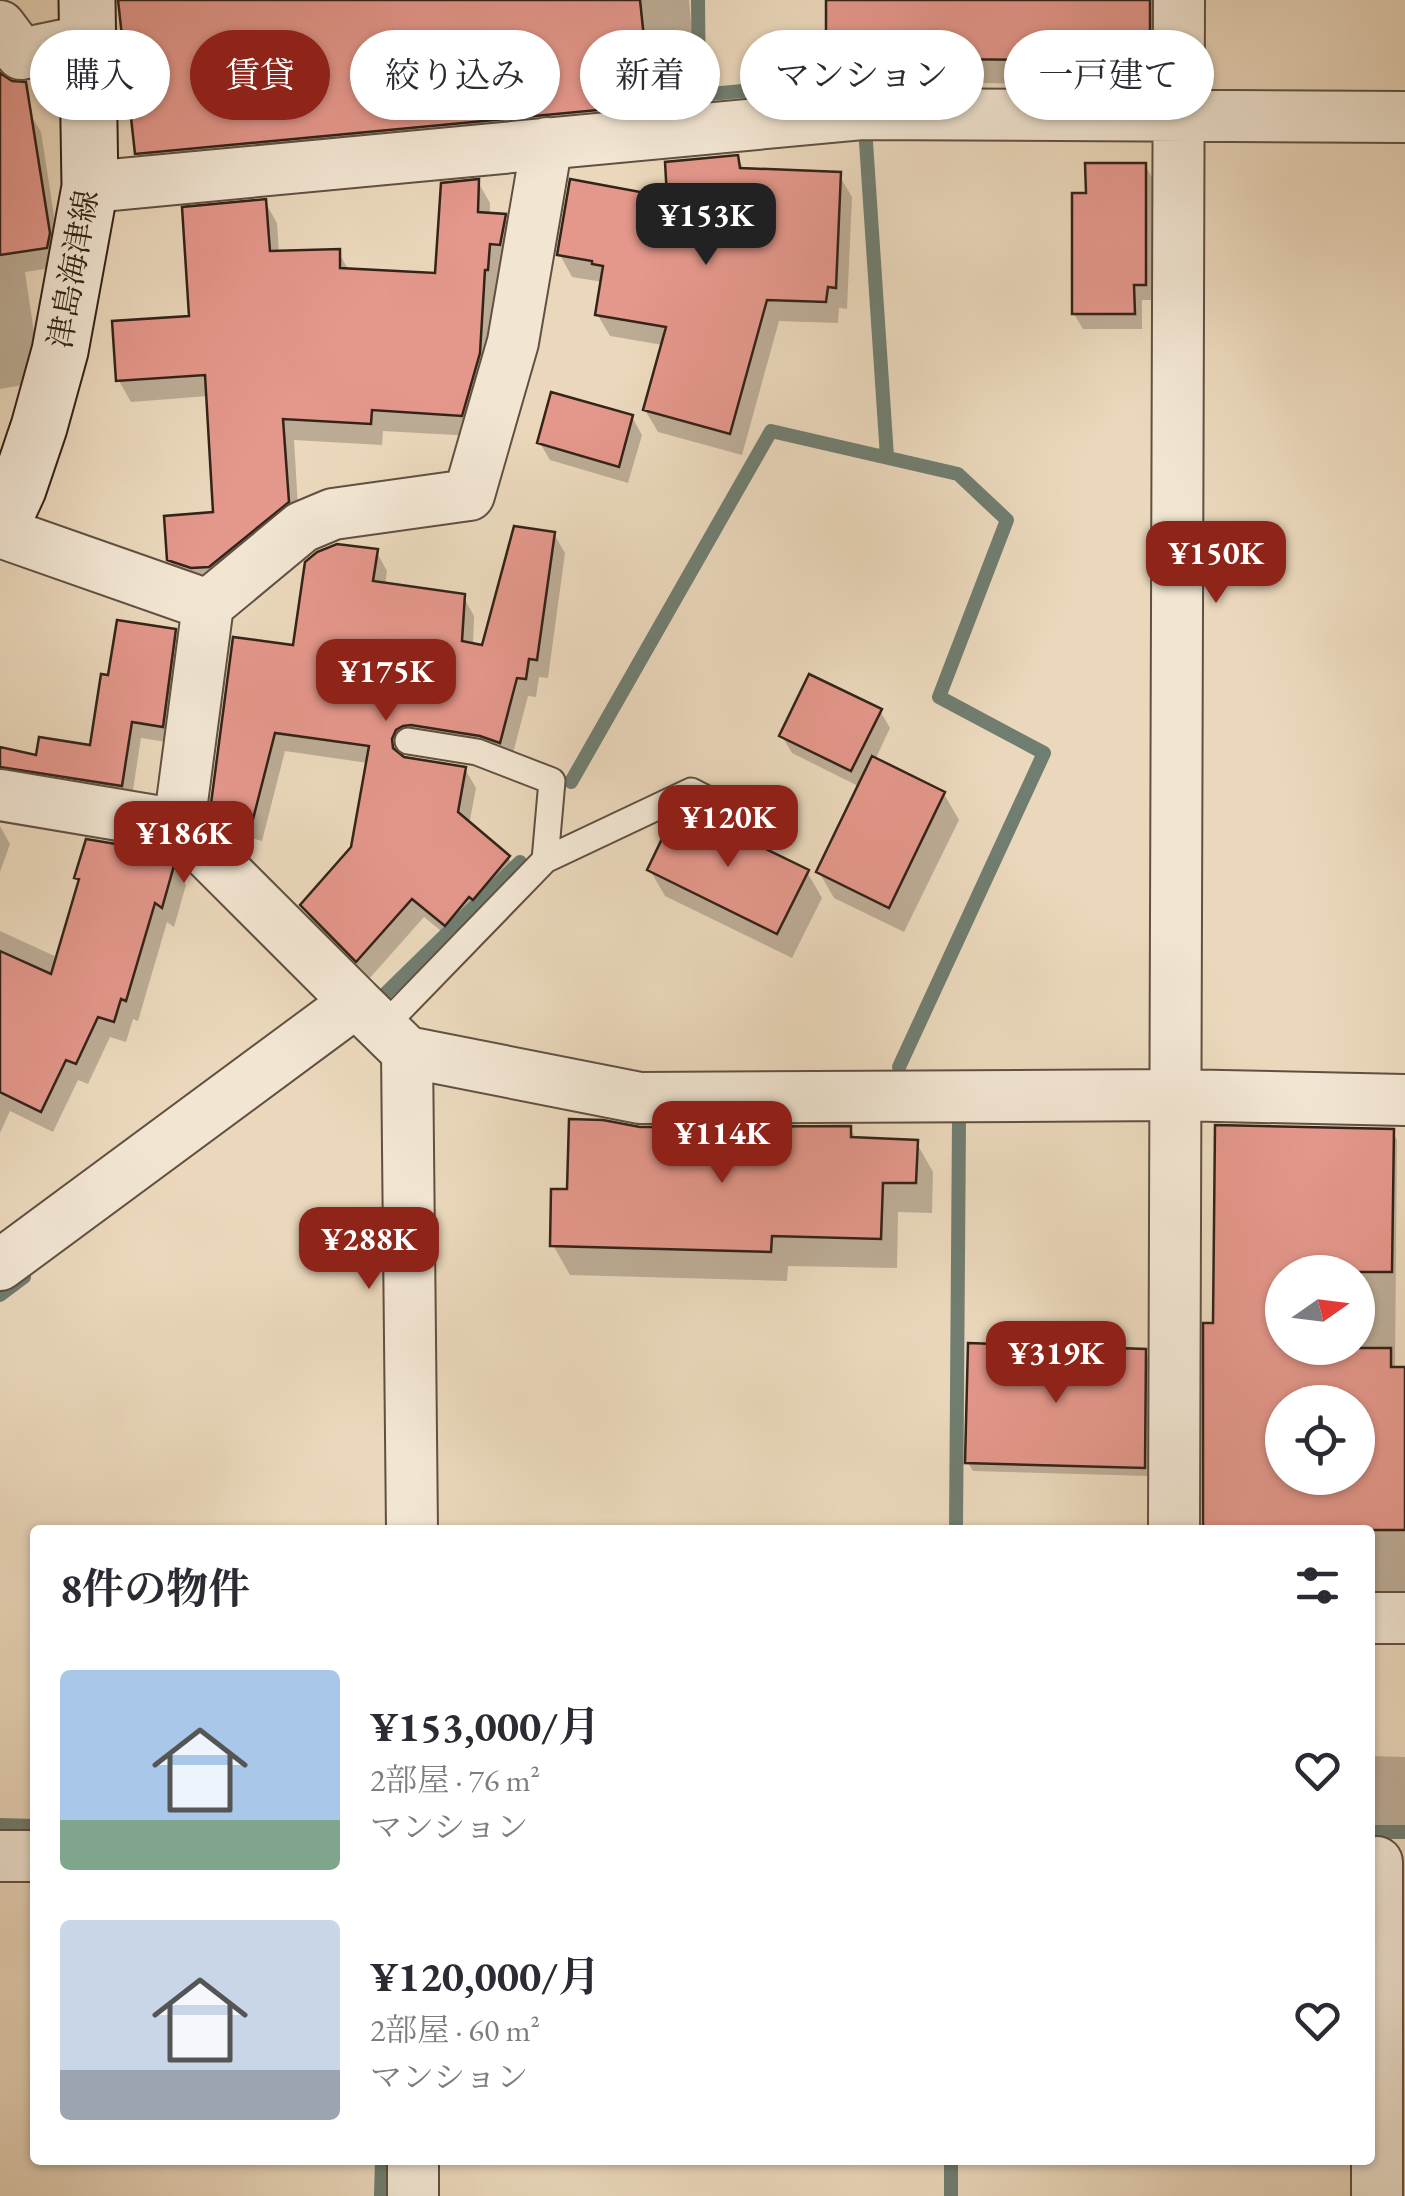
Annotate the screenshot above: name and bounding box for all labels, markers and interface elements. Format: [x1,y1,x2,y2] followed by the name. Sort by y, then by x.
[30,30,170,120] chip: 購入
[190,30,330,120] chip: 賃貸
[350,30,560,120] chip: 絞り込み
[580,30,720,120] chip: 新着
[740,30,984,120] chip: マンション
[1004,30,1214,120] chip: 一戸建て
[636,183,776,268] pin: ¥153K
[38,187,108,351] street label: 津島海津線
[658,194,754,236] text: ¥153K
[1146,521,1286,606] pin: ¥150K
[1168,532,1264,574] text: ¥150K
[316,639,456,724] pin: ¥175K
[338,650,434,692] text: ¥175K
[658,785,798,870] pin: ¥120K
[680,796,776,838] text: ¥120K
[114,801,254,886] pin: ¥186K
[136,812,232,854] text: ¥186K
[652,1101,792,1186] pin: ¥114K
[674,1112,770,1154] text: ¥114K
[299,1207,439,1292] pin: ¥288K
[321,1218,417,1260] text: ¥288K
[1265,1255,1375,1365] north arrow
[1265,1255,1375,1495] map controls
[986,1321,1126,1406] pin: ¥319K
[1008,1332,1104,1374] text: ¥319K
[1265,1385,1375,1495] button: locate
[1290,1558,1345,1613] icon: filters
[60,1561,250,1616] text: 8件の物件
[370,1699,600,1754] text: ¥153,000/月
[140,1710,260,1830] icon: home
[1290,1743,1345,1798] icon: heart
[370,1759,540,1801] text: 2部屋 · 76 m²
[370,1806,529,1848] text: マンション
[370,1949,600,2004] text: ¥120,000/月
[140,1960,260,2080] icon: home
[1290,1993,1345,2048] icon: heart
[370,2009,540,2051] text: 2部屋 · 60 m²
[370,2056,529,2098] text: マンション

